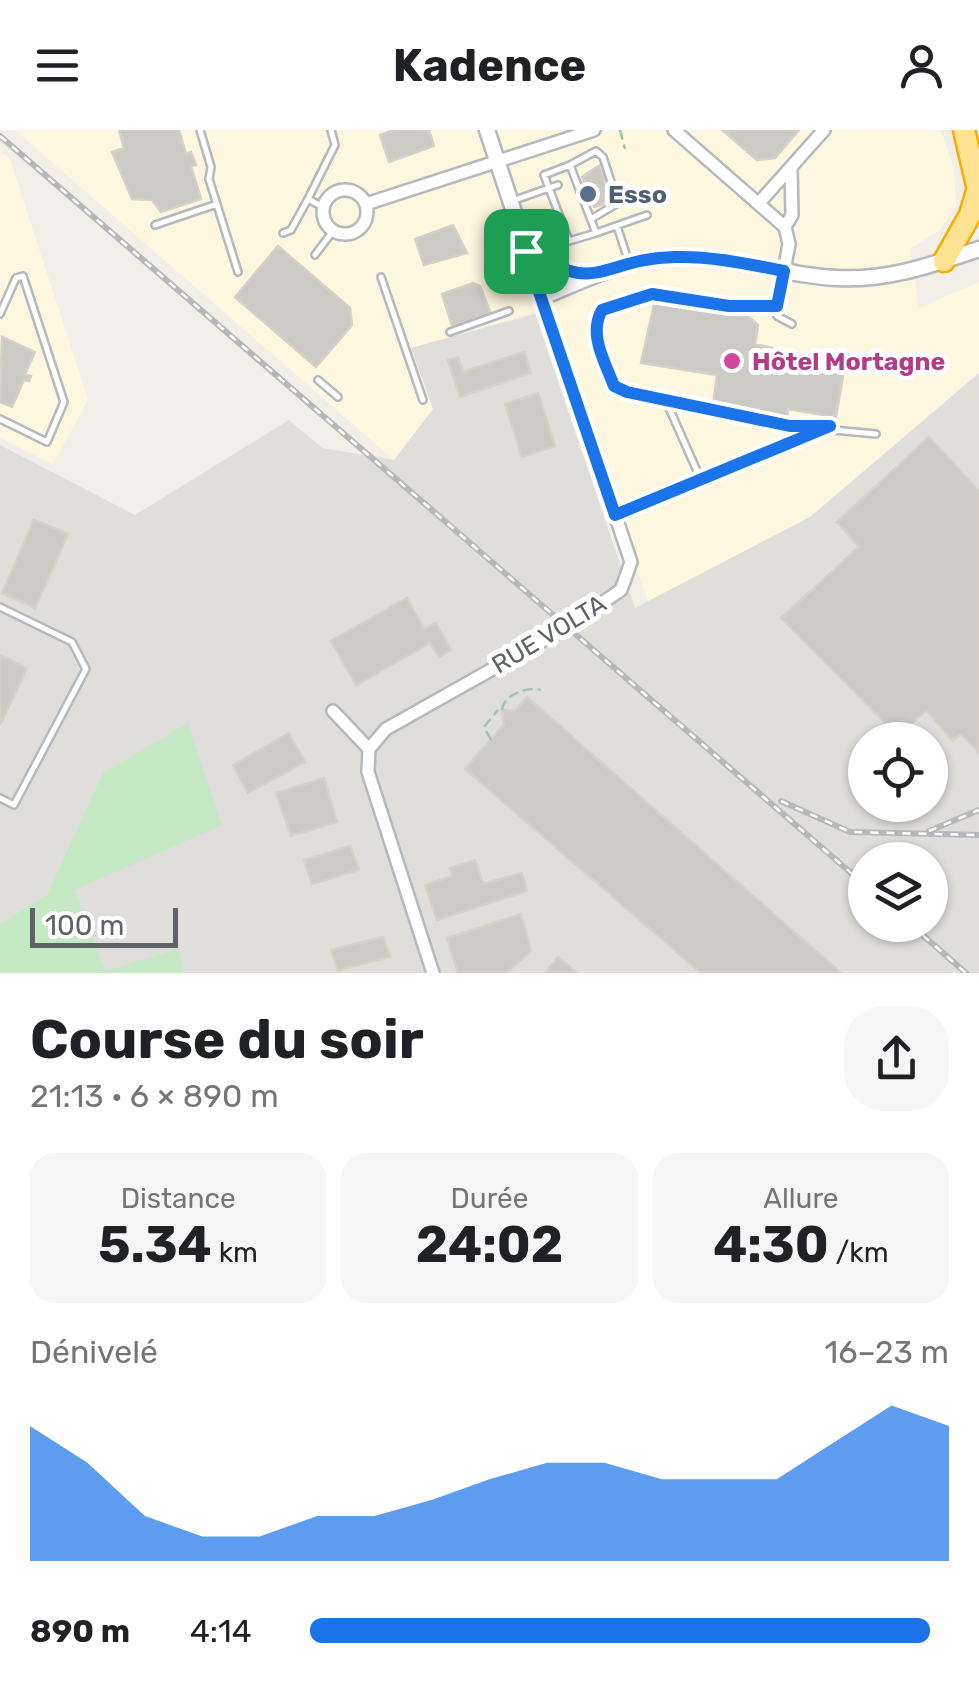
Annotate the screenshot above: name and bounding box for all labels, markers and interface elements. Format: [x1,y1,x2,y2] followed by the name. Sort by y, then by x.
[30,38,85,93] icon: menu
[894,38,949,93] icon: person
[393,39,586,92] text: Kadence
[608,180,667,209] place label: Esso
[577,183,599,205] marker: Esso
[484,209,569,294] pin
[499,224,554,279] icon: arrive
[752,347,945,376] place label: Hôtel Mortagne
[721,350,743,372] marker: Hôtel Mortagne
[487,589,611,679] street label: RUE VOLTA
[848,722,948,942] map controls
[848,722,948,822] button: locate
[848,842,948,942] button: layers
[30,903,178,948] scale bar
[45,909,124,942] text: 100 m
[844,1006,949,1111] button: share
[30,1007,424,1072] text: Course du soir
[30,1077,279,1115] text: 21:13 · 6 × 890 m
[121,1182,236,1215] text: Distance
[451,1182,528,1215] text: Durée
[763,1182,838,1215] text: Allure
[98,1215,212,1275] text: 5.34
[416,1215,563,1275] text: 24:02
[713,1215,829,1275] text: 4:30
[212,1236,258,1269] text: km
[829,1236,889,1269] text: /km
[30,1333,158,1371] text: Dénivelé
[825,1333,949,1371] text: 16–23 m
[30,1612,130,1650] text: 890 m
[190,1612,252,1650] text: 4:14

